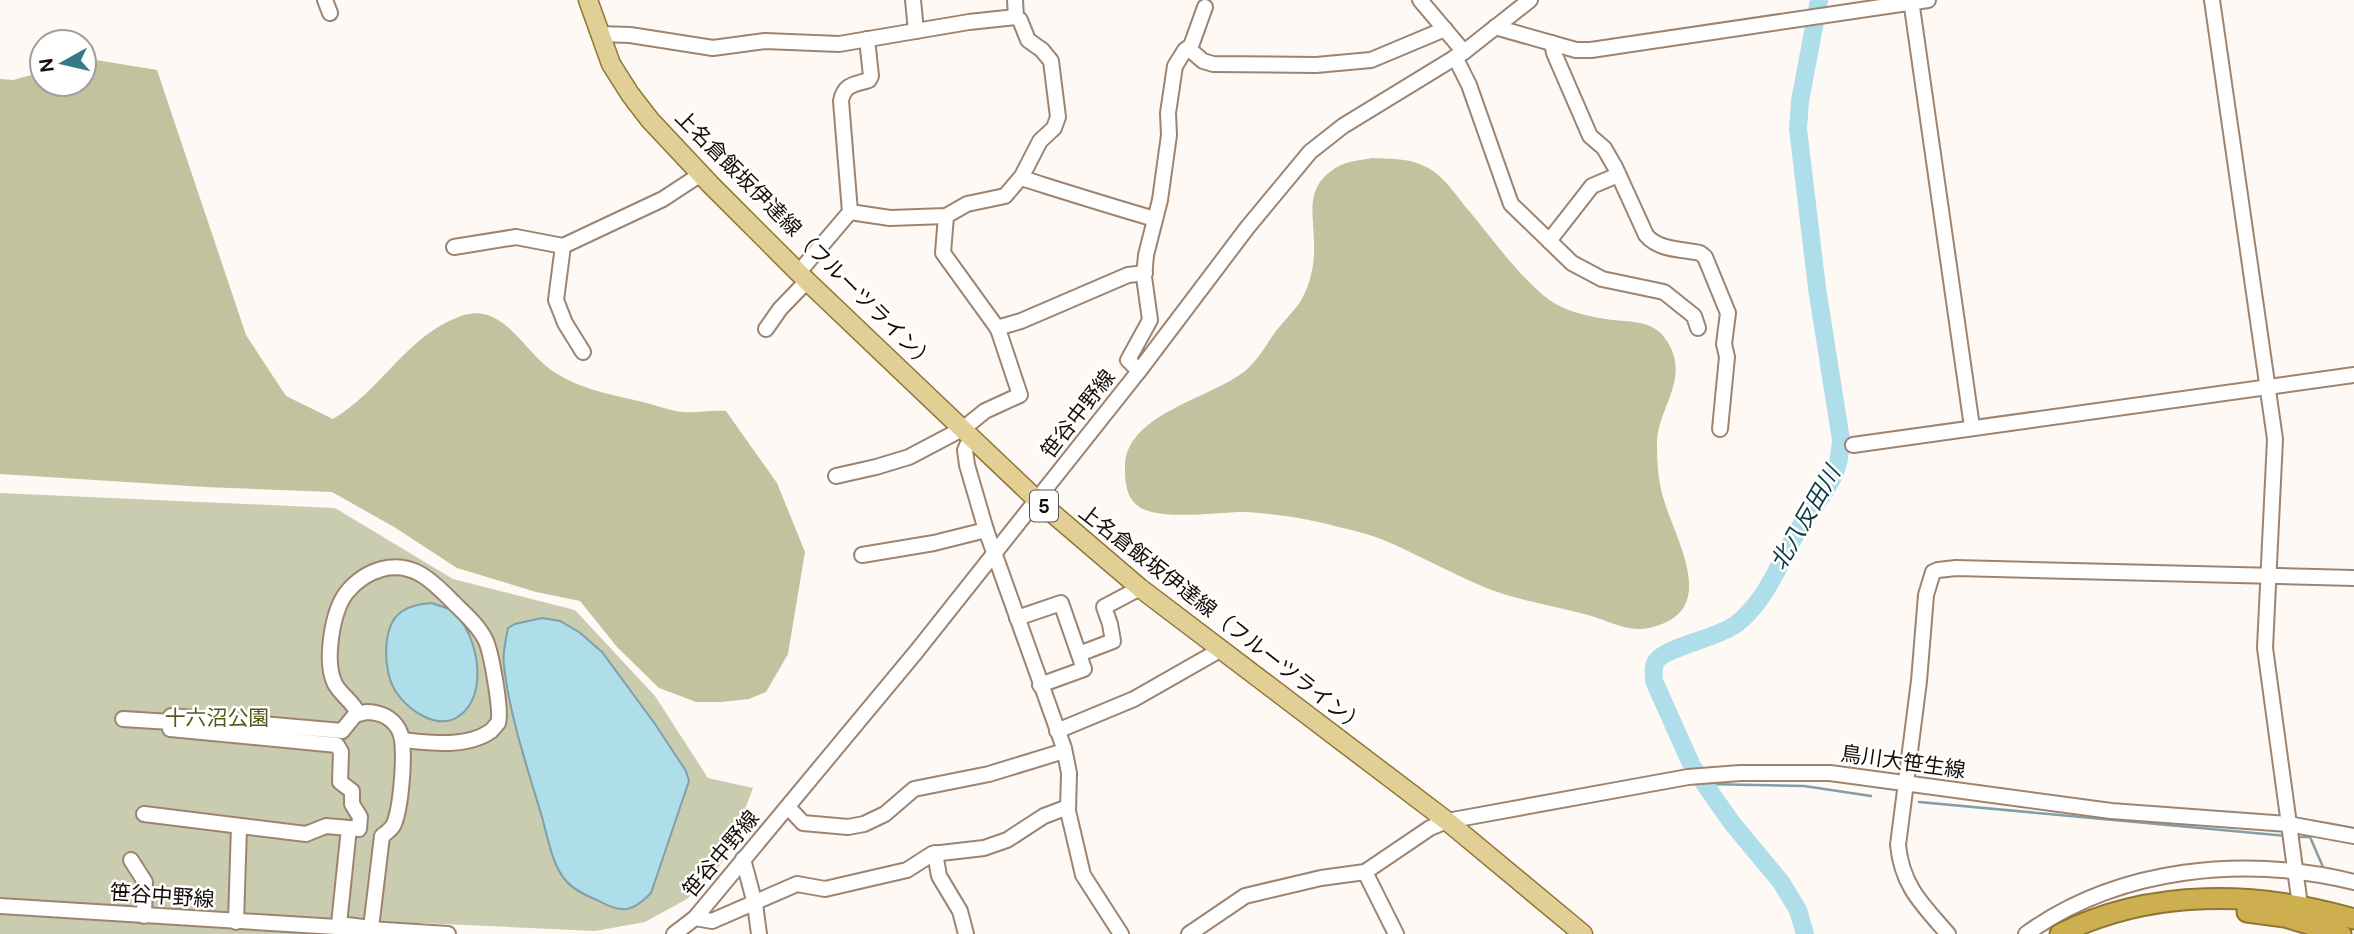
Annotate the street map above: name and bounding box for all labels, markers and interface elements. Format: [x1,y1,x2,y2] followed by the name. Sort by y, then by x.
[28,28,98,98] north arrow
[33,57,60,74] text: N
[669,104,941,376] street label: 上名倉飯坂伊達線（フルーツライン）
[1035,364,1121,464] street label: 笹谷中野線
[1763,458,1848,575] water label: 北八反田川
[1030,491,1058,522] road number: 5
[1073,498,1371,740] street label: 上名倉飯坂伊達線（フルーツライン）
[165,704,270,732] park label: 十六沼公園
[1839,739,1967,785] street label: 鳥川大笹生線
[677,805,765,903] street label: 笹谷中野線
[109,878,215,914] street label: 笹谷中野線

